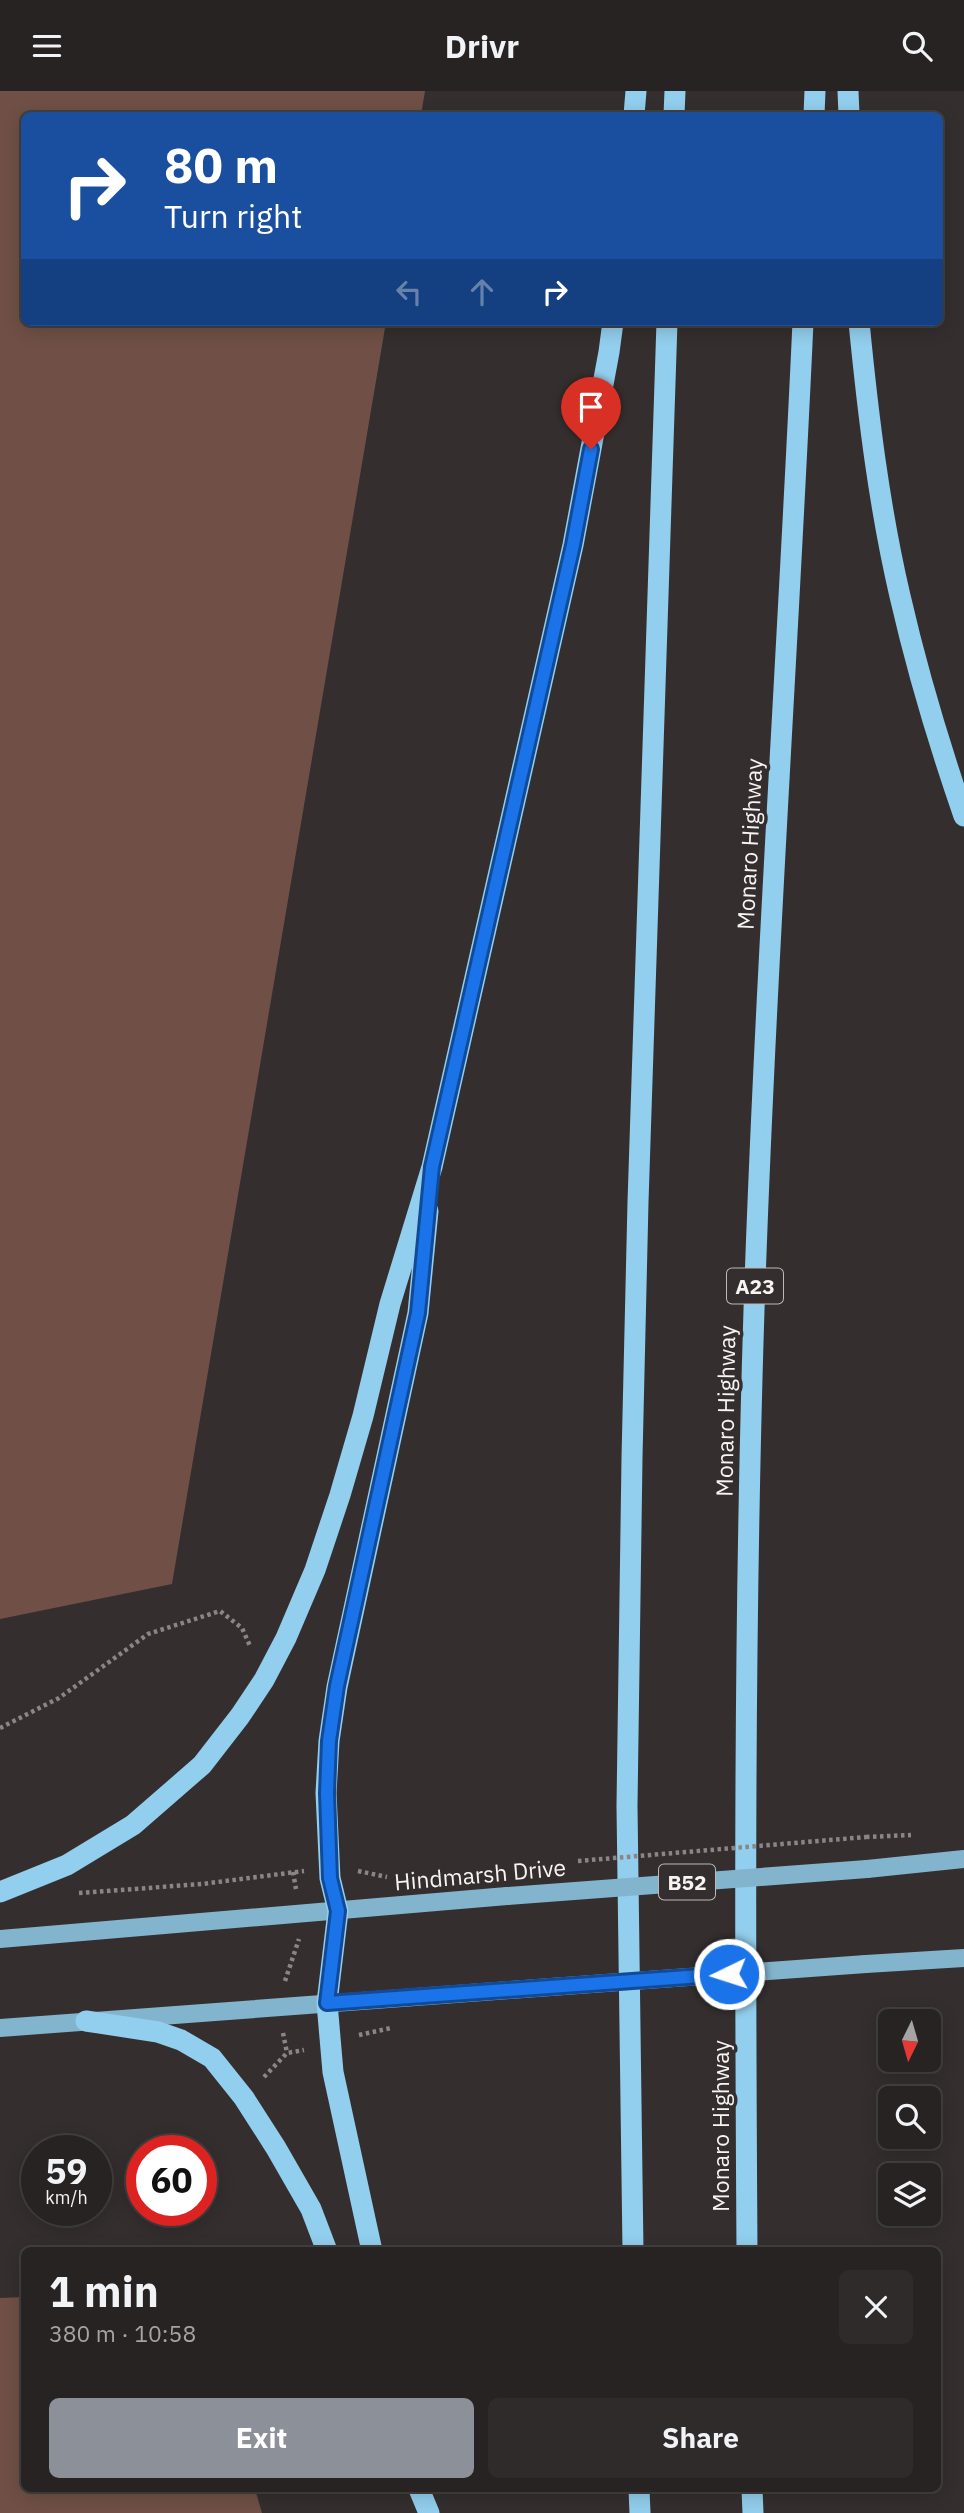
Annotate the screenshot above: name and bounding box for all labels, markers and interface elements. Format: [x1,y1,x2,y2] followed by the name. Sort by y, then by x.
[445,25,519,67] text: Drivr
[28,27,66,65] icon: menu
[898,27,936,65] icon: search
[164,133,278,196] text: 80 m
[49,140,140,231] icon: right
[164,195,302,237] text: Turn right
[390,273,428,311] icon: left
[463,273,501,311] icon: ahead
[536,273,574,311] icon: right
[561,377,621,449] pin
[572,388,610,426] icon: arrive
[730,757,769,931] street label: Monaro Highway
[727,1269,783,1303] road number: A23
[709,1324,742,1497] street label: Monaro Highway
[393,1852,567,1896] street label: Hindmarsh Drive
[659,1865,715,1900] road number: B52
[692,1937,766,2011] position arrow
[878,2009,942,2072] north arrow
[878,2009,941,2226] map controls
[705,2040,735,2212] street label: Monaro Highway
[878,2086,941,2149] button: search
[126,2135,217,2226] speed limit sign: 60
[45,2148,88,2194] text: 59
[878,2163,941,2226] button: layers
[45,2186,88,2209] text: km/h
[49,2264,159,2319] text: 1 min
[839,2270,913,2344] button: close
[49,2318,196,2348] text: 380 m · 10:58
[49,2398,474,2478] button: Exit
[488,2398,913,2478] button: Share

